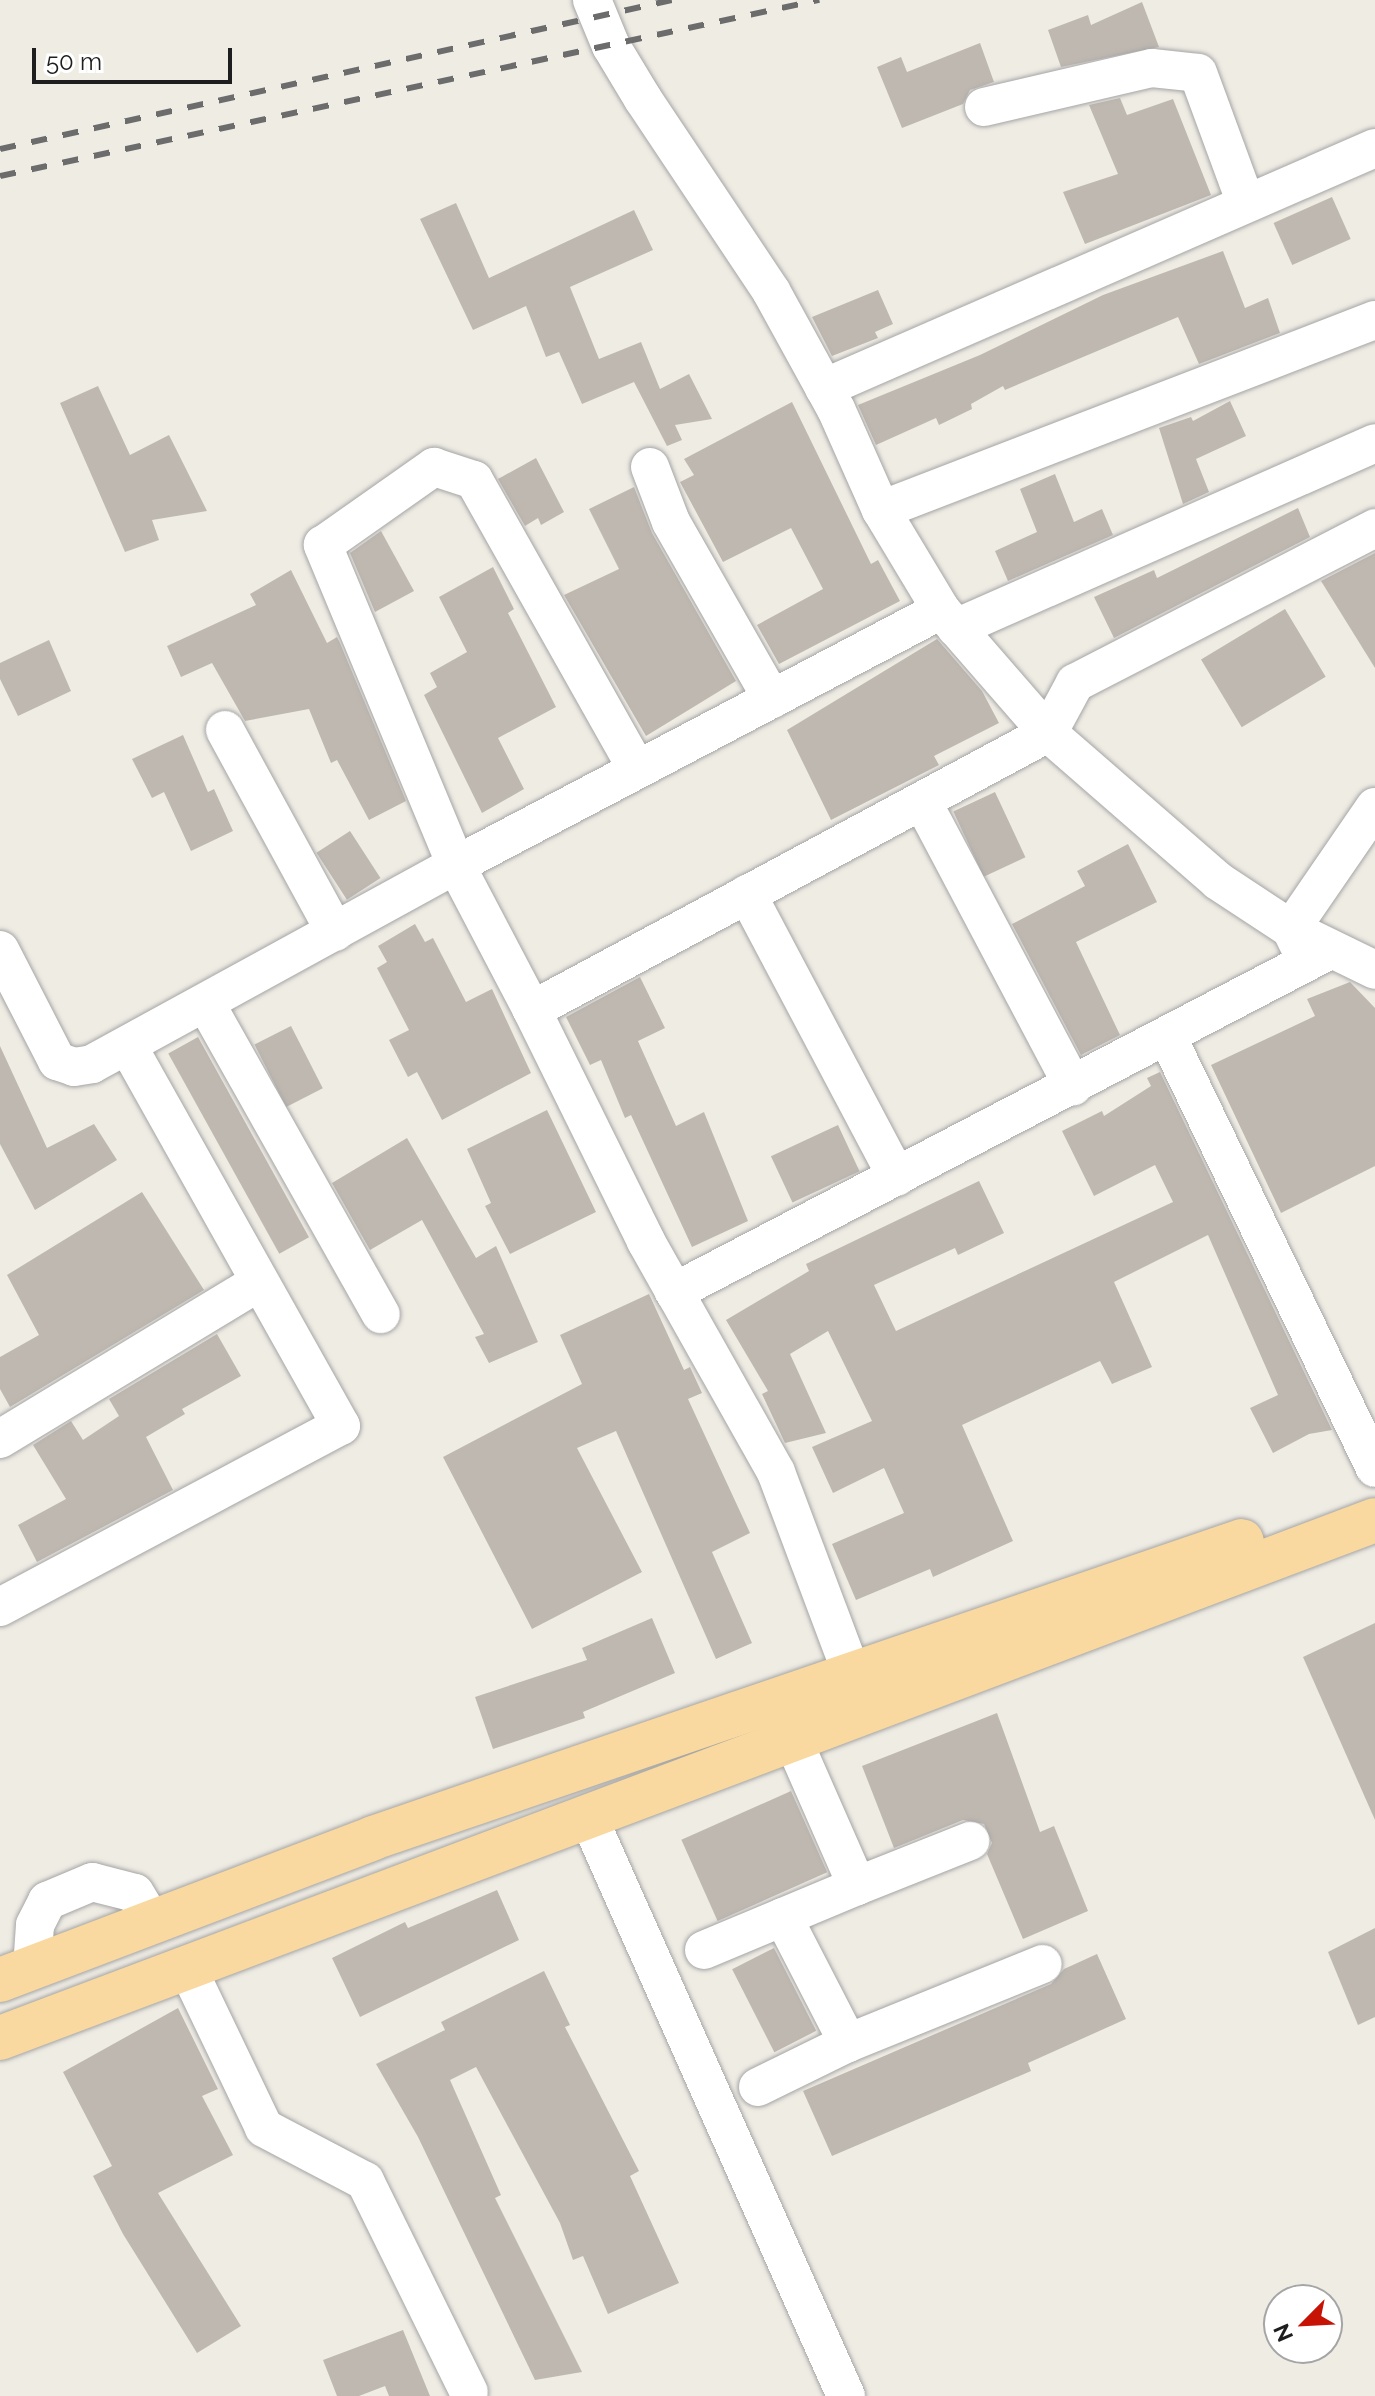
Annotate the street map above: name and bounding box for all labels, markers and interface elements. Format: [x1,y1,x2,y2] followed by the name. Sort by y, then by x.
[36,32,236,82] scale bar
[46,47,102,76] text: 50 m
[1263,2284,1343,2364] north arrow
[1268,2320,1298,2346] text: N

